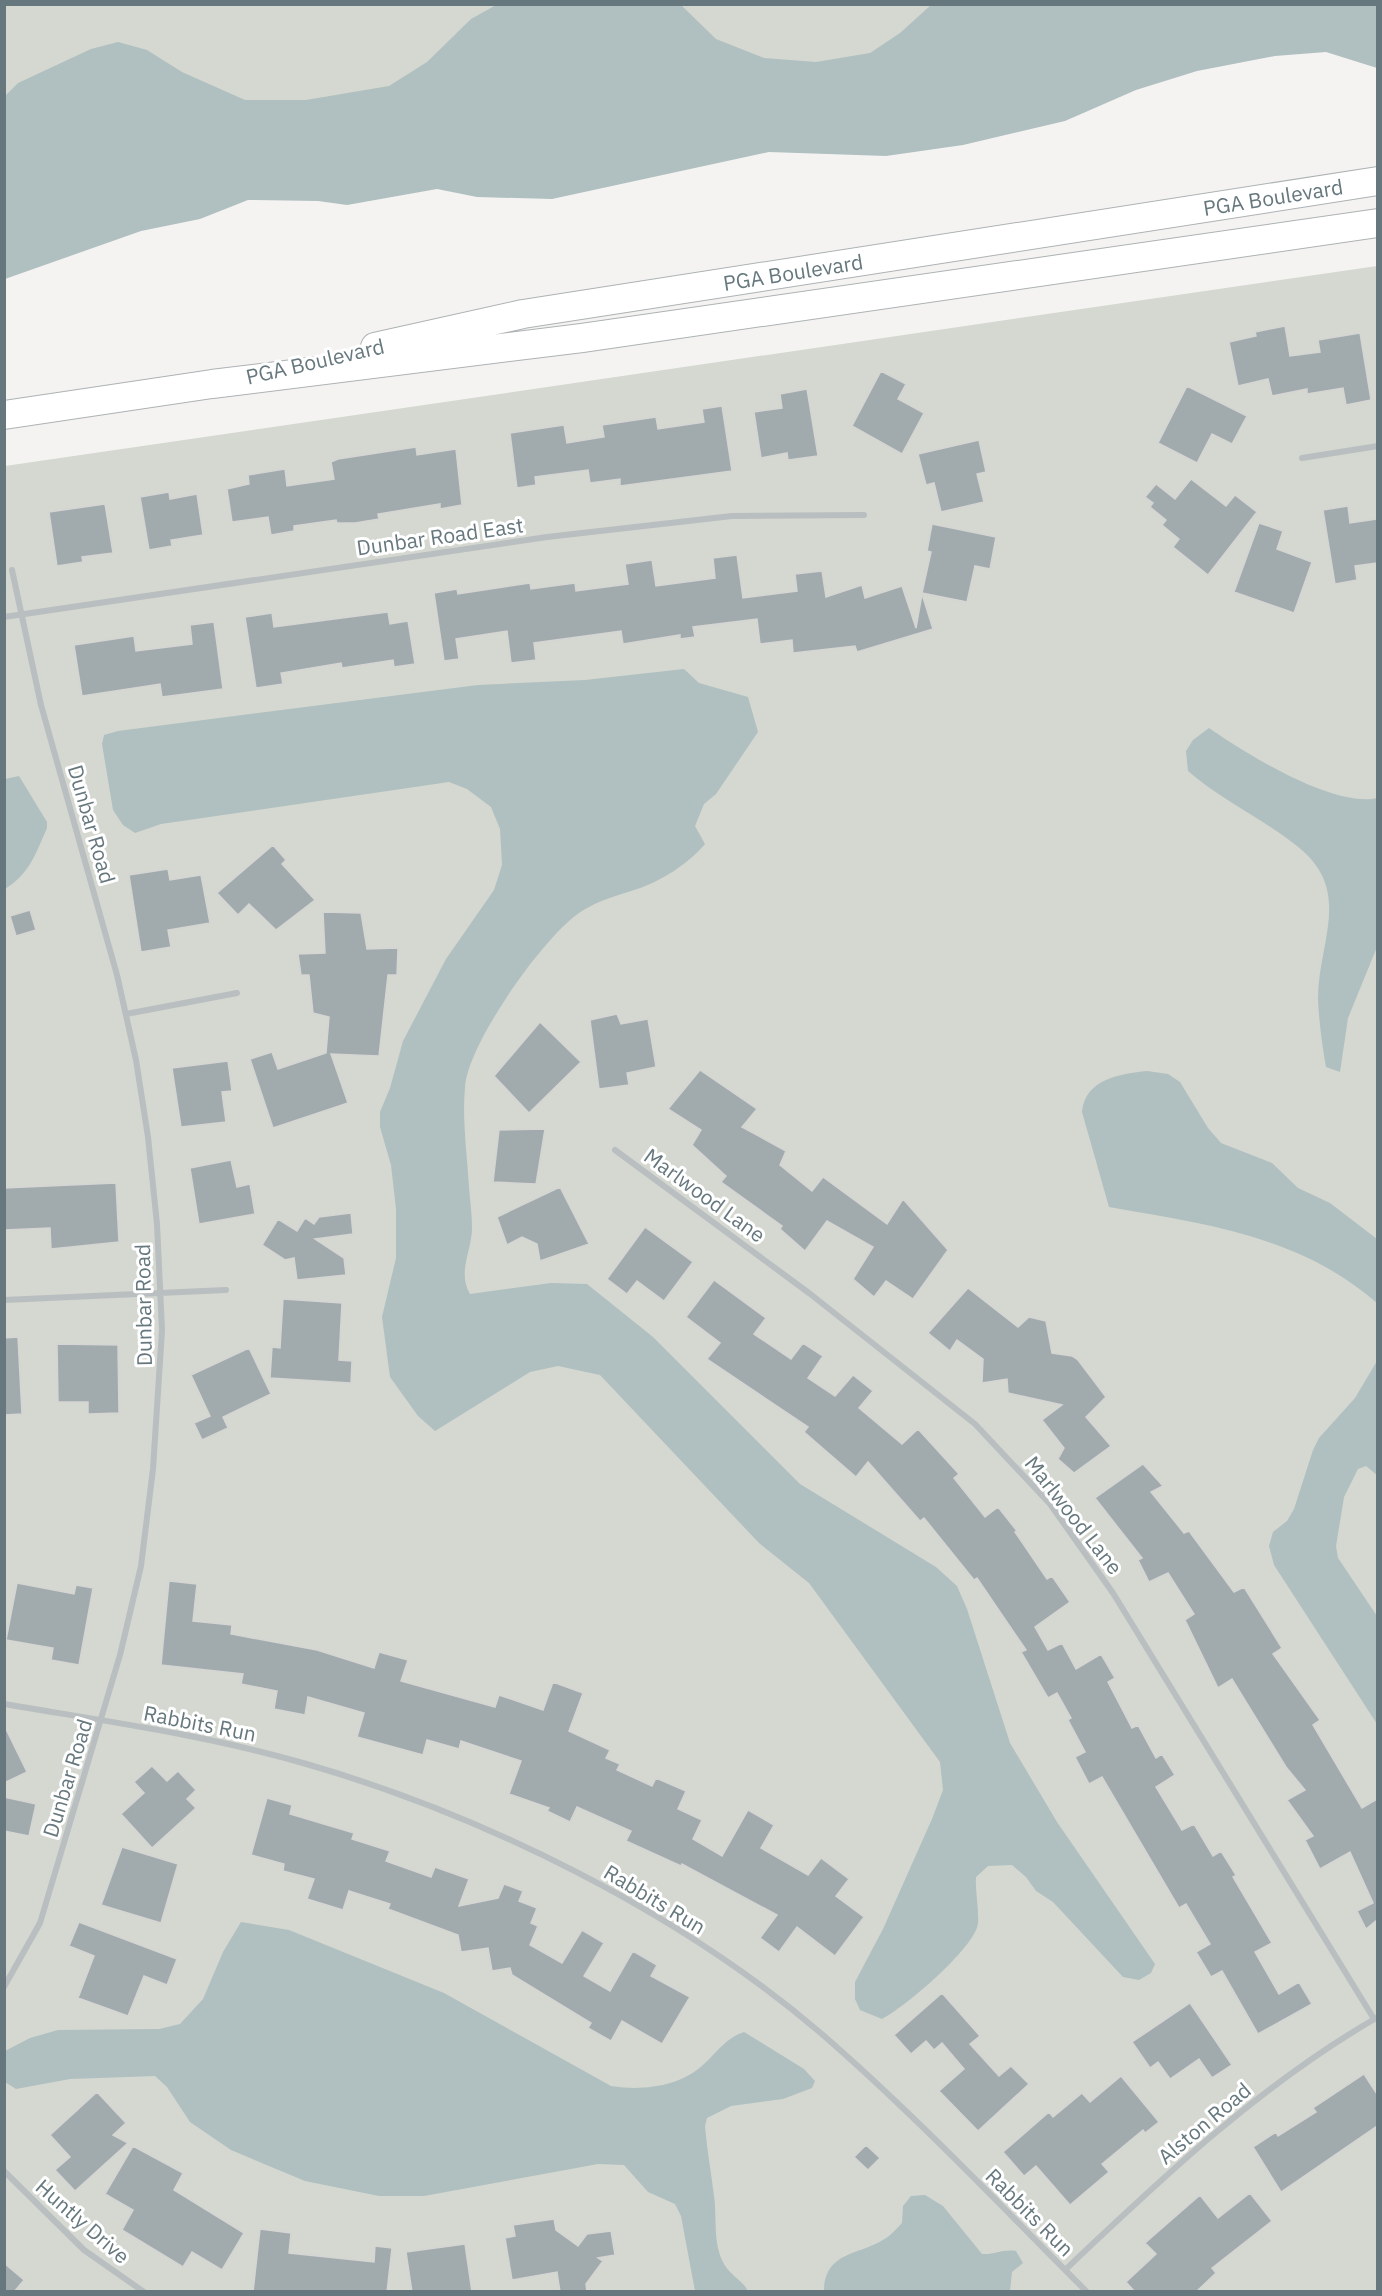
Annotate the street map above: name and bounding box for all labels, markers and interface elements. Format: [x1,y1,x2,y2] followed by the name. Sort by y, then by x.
[1201,172,1345,222] street label: PGA Boulevard
[721,247,865,297] street label: PGA Boulevard
[243,331,387,391] street label: PGA Boulevard
[355,510,525,562] street label: Dunbar Road East
[62,761,122,887] street label: Dunbar Road
[639,1142,771,1248] street label: Marlwood Lane
[128,1244,158,1366] street label: Dunbar Road
[1019,1450,1129,1580] street label: Marlwood Lane
[141,1698,259,1748] street label: Rabbits Run
[36,1715,98,1841] street label: Dunbar Road
[599,1858,711,1940] street label: Rabbits Run
[1152,2076,1256,2170] street label: Alston Road
[980,2162,1080,2262] street label: Rabbits Run
[30,2172,136,2270] street label: Huntly Drive

